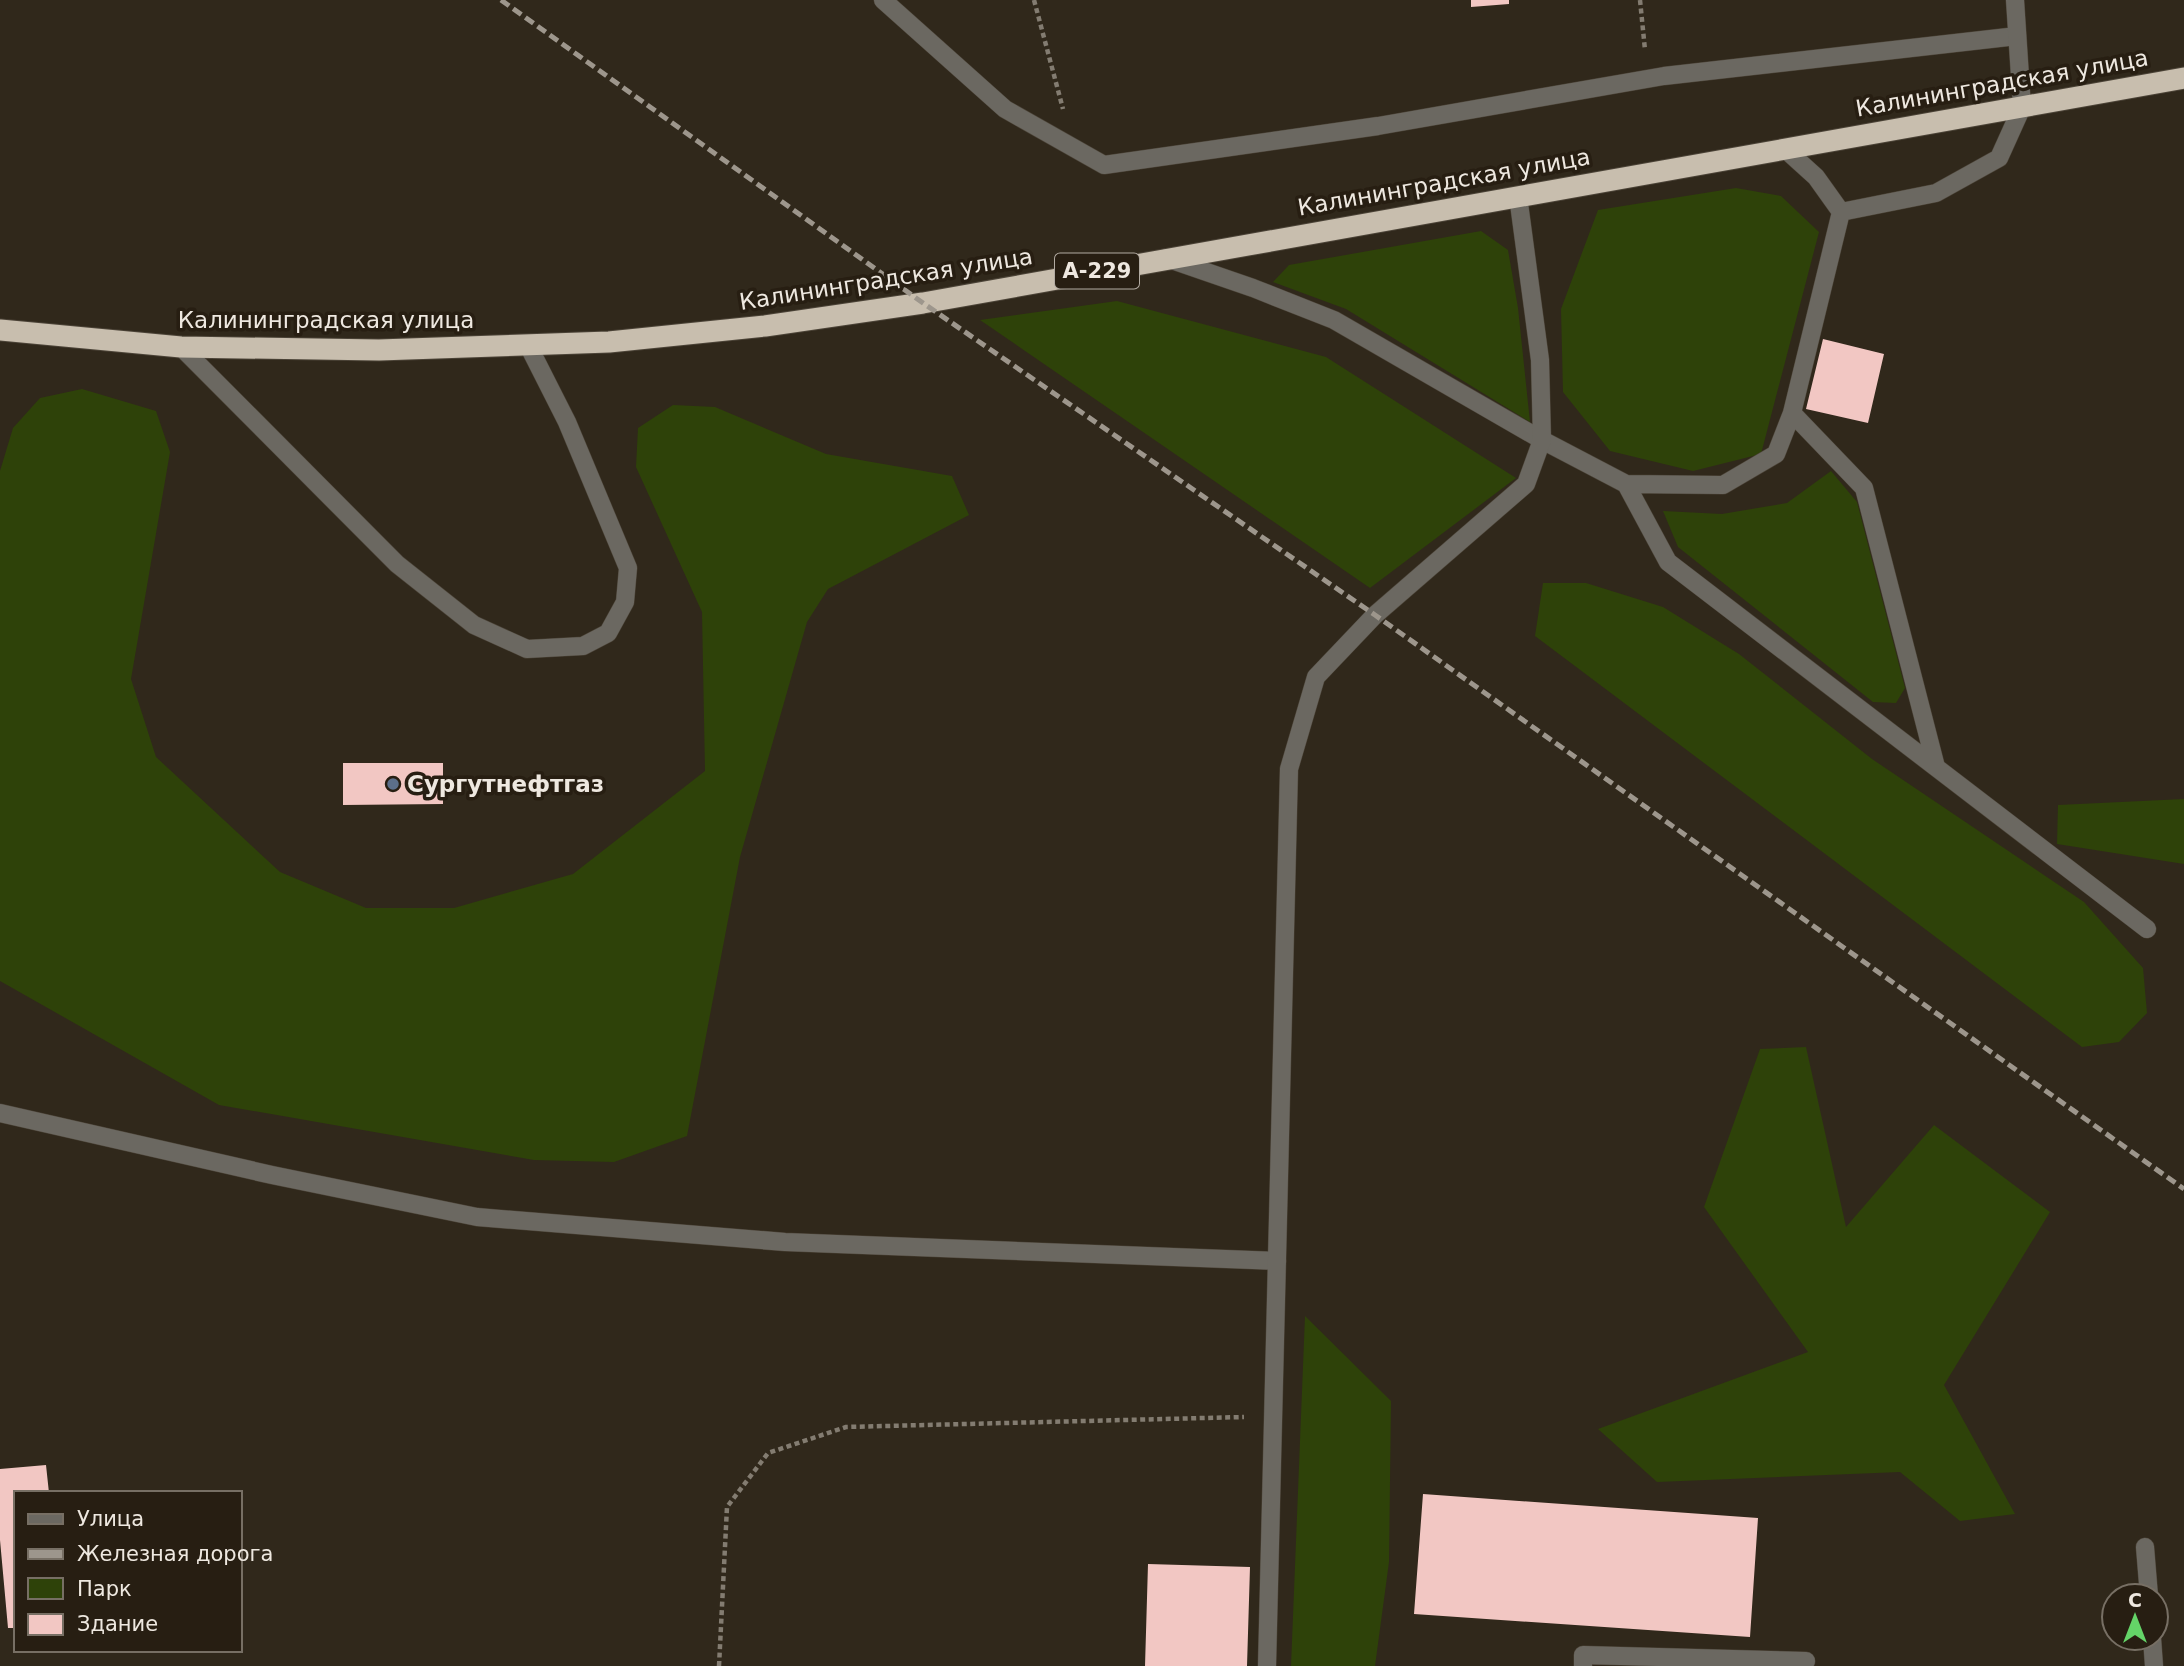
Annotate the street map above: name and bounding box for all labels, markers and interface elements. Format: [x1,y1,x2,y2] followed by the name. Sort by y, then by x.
[1854,44,2150,122] street label: Калининградская улица
[1296,143,1592,221] street label: Калининградская улица
[738,243,1034,315] street label: Калининградская улица
[1055,254,1139,288] road number: А-229
[178,307,474,333] street label: Калининградская улица
[407,771,604,797] place label: Сургутнефтгаз
[385,776,401,792] marker: Сургутнефтгаз
[14,1491,242,1652] legend
[77,1507,144,1531] text: Улица
[77,1542,273,1566] text: Железная дорога
[77,1577,132,1601] text: Парк
[2100,1582,2170,1652] north arrow
[2128,1589,2142,1611] text: С
[77,1612,158,1636] text: Здание

